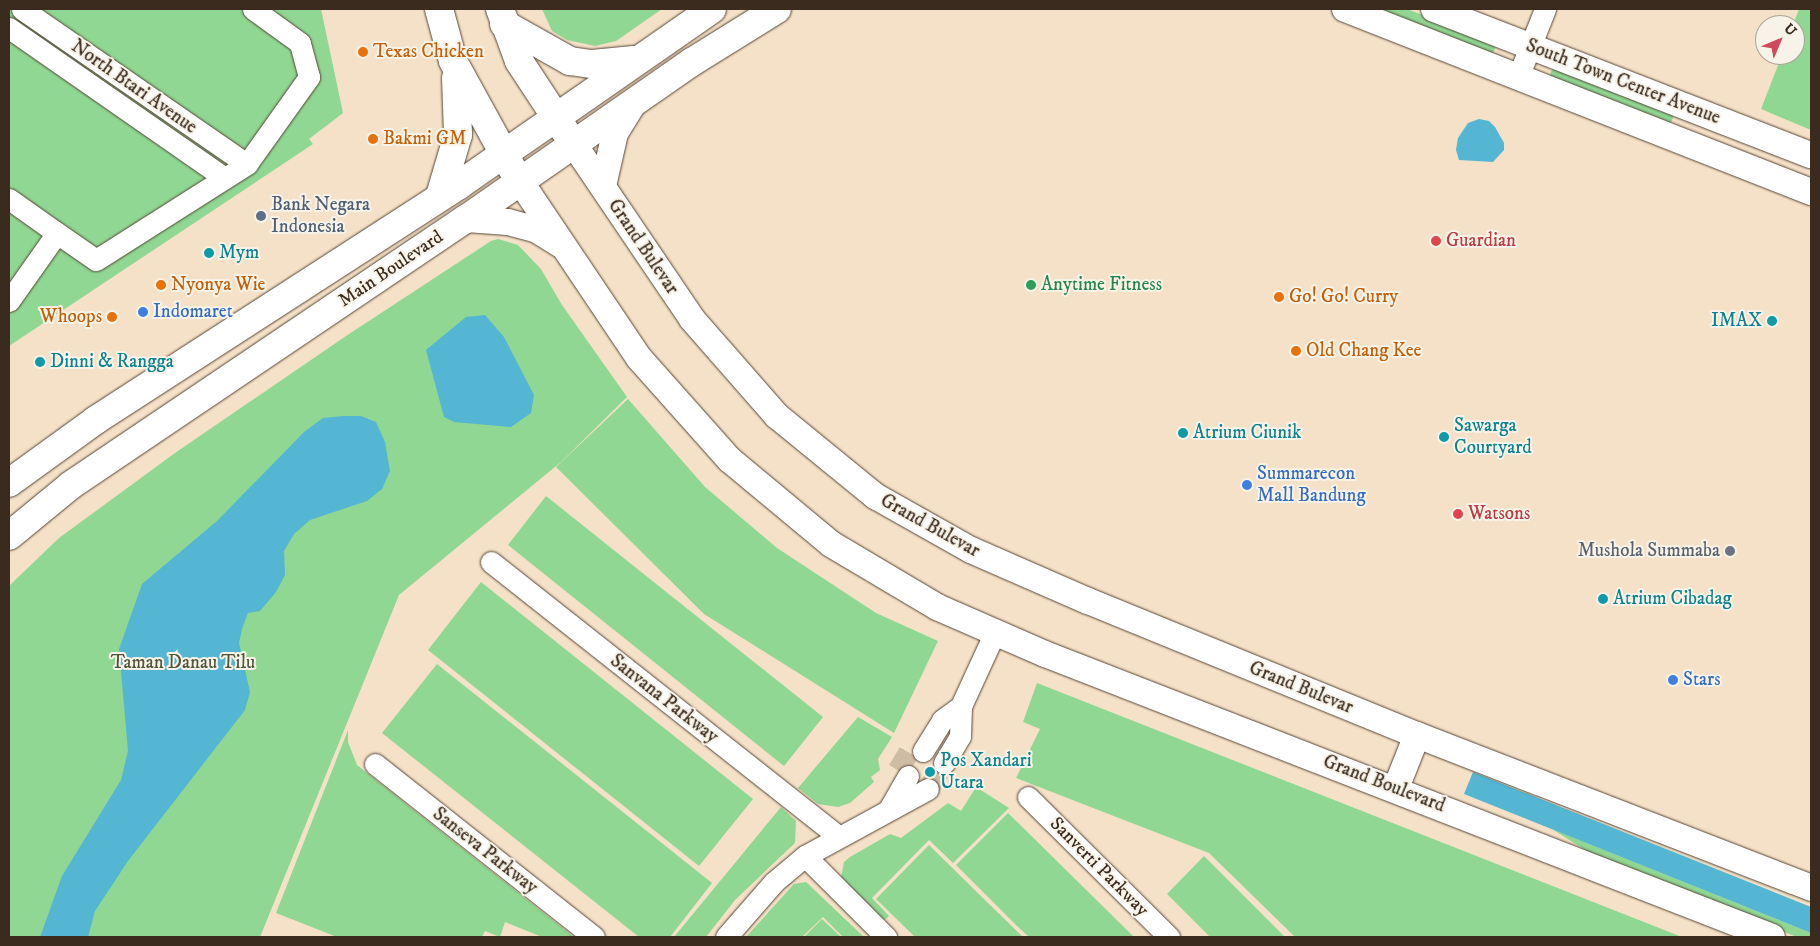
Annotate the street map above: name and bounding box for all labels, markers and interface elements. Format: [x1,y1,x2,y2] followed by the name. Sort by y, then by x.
[1755,15,1805,65] north arrow
[1780,20,1800,40] text: U
[1523,34,1723,130] street label: South Town Center Avenue
[67,35,201,139] street label: North Btari Avenue
[373,41,484,63] place label: Texas Chicken
[357,46,369,58] marker: Texas Chicken
[383,128,466,150] place label: Bakmi GM
[367,133,379,145] marker: Bakmi GM
[271,194,370,238] place label: Bank Negara Indonesia
[603,195,683,299] street label: Grand Bulevar
[255,210,267,222] marker: Bank Negara Indonesia
[334,226,448,312] street label: Main Boulevard
[1446,230,1516,252] place label: Guardian
[1430,235,1442,247] marker: Guardian
[219,242,259,264] place label: Mym
[203,247,215,259] marker: Mym
[171,274,265,296] place label: Nyonya Wie
[1041,274,1162,296] place label: Anytime Fitness
[155,279,167,291] marker: Nyonya Wie
[1025,279,1037,291] marker: Anytime Fitness
[1289,286,1398,308] place label: Go! Go! Curry
[1273,291,1285,303] marker: Go! Go! Curry
[153,301,233,323] place label: Indomaret
[40,306,102,328] place label: Whoops
[137,306,149,318] marker: Indomaret
[1711,310,1762,332] place label: IMAX
[106,311,118,323] marker: Whoops
[1766,315,1778,327] marker: IMAX
[1306,340,1421,362] place label: Old Chang Kee
[1290,345,1302,357] marker: Old Chang Kee
[50,351,174,373] place label: Dinni & Rangga
[34,356,46,368] marker: Dinni & Rangga
[1454,415,1532,459] place label: Sawarga Courtyard
[1193,422,1301,444] place label: Atrium Ciunik
[1177,427,1189,439] marker: Atrium Ciunik
[1438,431,1450,443] marker: Sawarga Courtyard
[1257,463,1366,507] place label: Summarecon Mall Bandung
[1241,479,1253,491] marker: Summarecon Mall Bandung
[876,489,984,563] street label: Grand Bulevar
[1468,503,1530,525] place label: Watsons
[1452,508,1464,520] marker: Watsons
[1578,540,1720,562] place label: Mushola Summaba
[1724,545,1736,557] marker: Mushola Summaba
[1613,588,1732,610] place label: Atrium Cibadag
[1597,593,1609,605] marker: Atrium Cibadag
[605,650,723,748] street label: Sanvana Parkway
[111,652,255,674] park label: Taman Danau Tilu
[1246,657,1356,719] street label: Grand Bulevar
[1683,669,1721,691] place label: Stars
[1667,674,1679,686] marker: Stars
[940,750,1032,794] place label: Pos Xandari Utara
[1320,750,1448,818] street label: Grand Boulevard
[924,766,936,778] marker: Pos Xandari Utara
[428,803,542,899] street label: Sanseva Parkway
[1045,813,1153,921] street label: Sanverti Parkway

